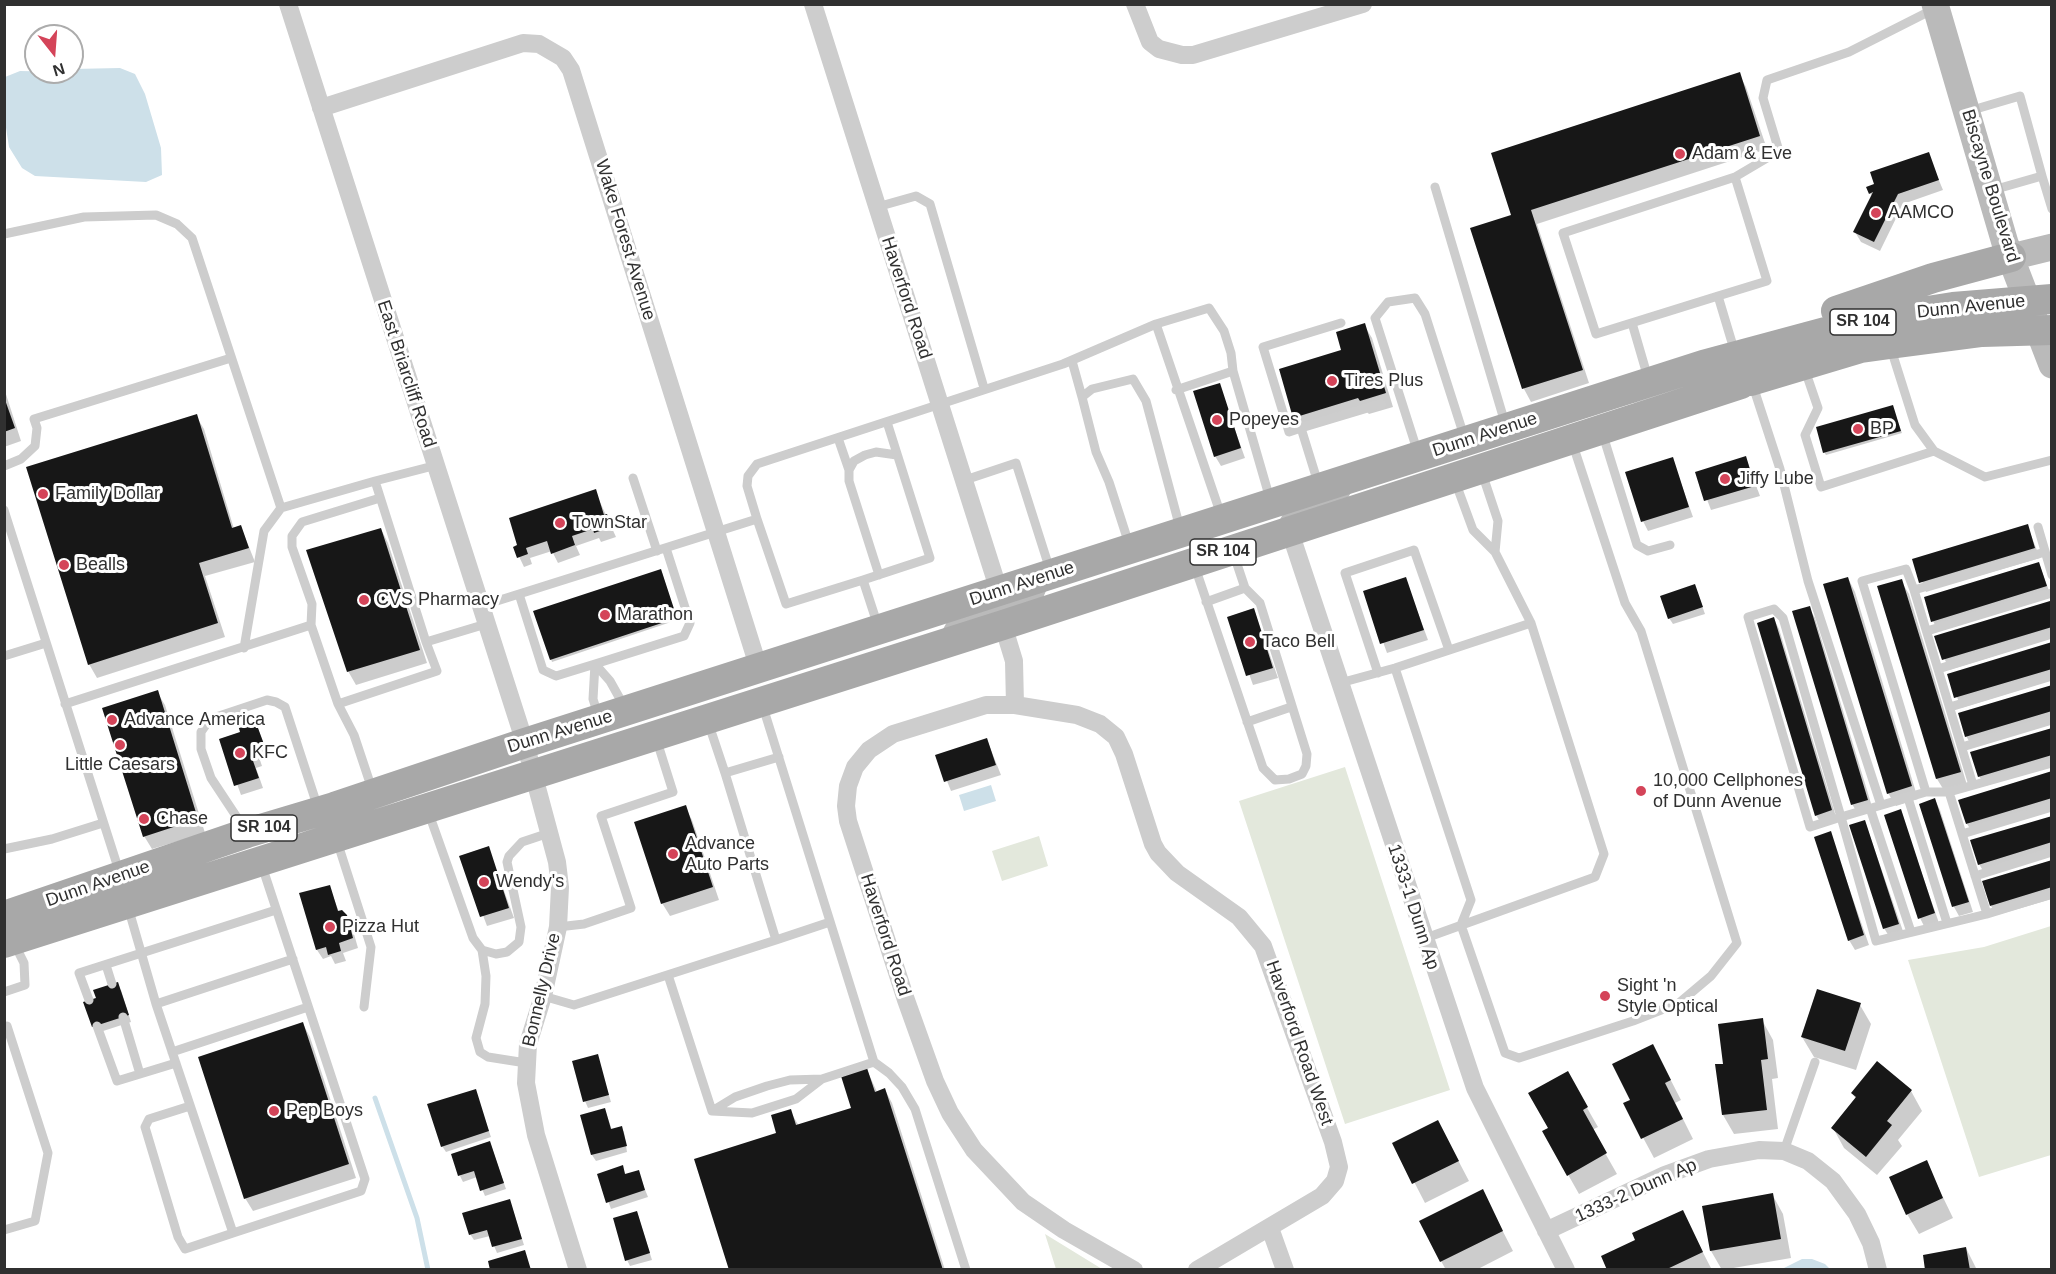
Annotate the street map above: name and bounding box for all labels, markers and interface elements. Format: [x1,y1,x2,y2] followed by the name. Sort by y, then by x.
[24,24,84,84] north arrow
[51,60,67,80] text: N
[1956,107,2024,265] street label: Biscayne Boulevard
[1692,143,1792,165] place label: Adam & Eve
[1673,147,1687,161] marker: Adam & Eve
[590,157,660,323] street label: Wake Forest Avenue
[1888,202,1954,224] place label: AAMCO
[1869,206,1883,220] marker: AAMCO
[876,234,936,362] street label: Haverford Road
[1916,291,2026,323] street label: Dunn Avenue
[372,298,440,450] street label: East Briarcliff Road
[1830,309,1896,335] road number: SR 104
[1344,370,1423,392] place label: Tires Plus
[1325,374,1339,388] marker: Tires Plus
[1430,408,1540,462] street label: Dunn Avenue
[1229,409,1299,431] place label: Popeyes
[1210,413,1224,427] marker: Popeyes
[1870,418,1894,440] place label: BP
[1851,422,1865,436] marker: BP
[1737,468,1814,490] place label: Jiffy Lube
[1718,472,1732,486] marker: Jiffy Lube
[55,483,160,505] place label: Family Dollar
[36,487,50,501] marker: Family Dollar
[572,512,647,534] place label: TownStar
[553,516,567,530] marker: TownStar
[1190,539,1256,565] road number: SR 104
[76,554,125,576] place label: Bealls
[967,557,1077,611] street label: Dunn Avenue
[57,558,71,572] marker: Bealls
[376,589,499,611] place label: CVS Pharmacy
[357,593,371,607] marker: CVS Pharmacy
[617,604,693,626] place label: Marathon
[598,608,612,622] marker: Marathon
[1262,631,1335,653] place label: Taco Bell
[1243,635,1257,649] marker: Taco Bell
[505,706,615,758] street label: Dunn Avenue
[124,709,265,731] place label: Advance America
[105,713,119,727] marker: Advance America
[113,738,127,752] marker: Little Caesars
[252,742,288,764] place label: KFC
[233,746,247,760] marker: KFC
[65,754,175,776] place label: Little Caesars
[1653,770,1803,812] place label: 10,000 Cellphones of Dunn Avenue
[1634,784,1648,798] marker: 10,000 Cellphones of Dunn Avenue
[156,808,208,830] place label: Chase
[137,812,151,826] marker: Chase
[231,815,297,841] road number: SR 104
[685,833,769,876] place label: Advance Auto Parts
[1382,841,1444,973] street label: 1333-1 Dunn Ap
[666,847,680,861] marker: Advance Auto Parts
[43,856,153,912] street label: Dunn Avenue
[496,871,564,893] place label: Wendy's
[855,871,915,999] street label: Haverford Road
[477,875,491,889] marker: Wendy's
[342,916,419,938] place label: Pizza Hut
[323,920,337,934] marker: Pizza Hut
[518,931,566,1049] street label: Bonnelly Drive
[1261,958,1337,1128] street label: Haverford Road West
[1617,975,1718,1018] place label: Sight 'n Style Optical
[1598,989,1612,1003] marker: Sight 'n Style Optical
[286,1100,363,1122] place label: Pep Boys
[267,1104,281,1118] marker: Pep Boys
[1572,1154,1700,1228] street label: 1333-2 Dunn Ap

